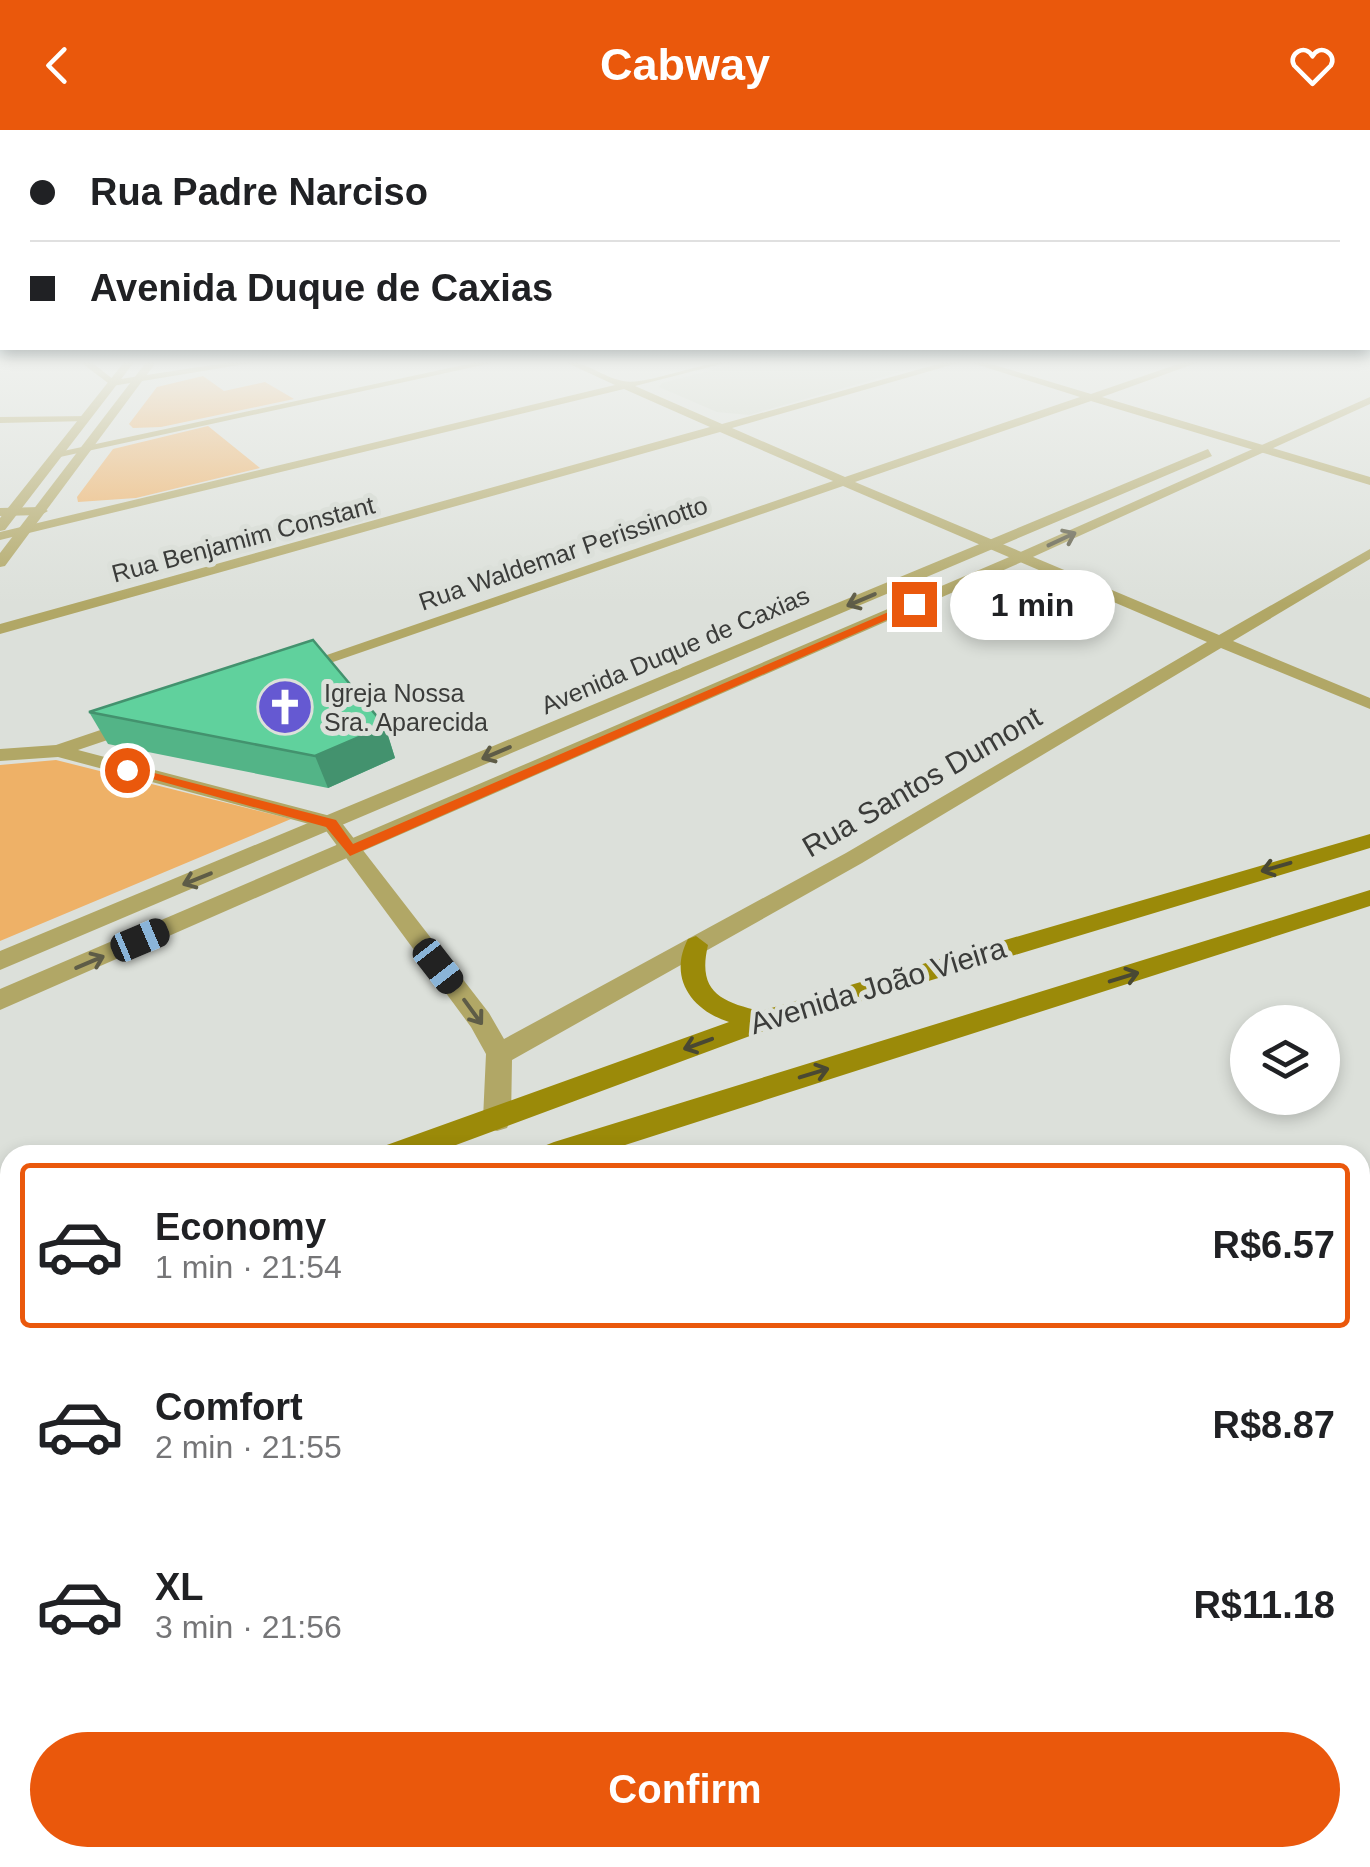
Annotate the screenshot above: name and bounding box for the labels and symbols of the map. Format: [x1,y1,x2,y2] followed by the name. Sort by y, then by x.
[109,490,378,588] street label: Rua Benjamim Constant
[415,490,711,616] street label: Rua Waldemar Perissinotto
[1046,528,1076,547] one-way arrow
[949,569,1114,639] callout: 1 min
[537,581,813,719] street label: Avenida Duque de Caxias
[892,582,937,627] route end
[846,592,877,610] one-way arrow
[255,677,315,737] church icon: Igreja Nossa Sra. Aparecida
[324,679,488,736] place label: Igreja Nossa Sra. Aparecida
[797,699,1048,863] street label: Rua Santos Dumont
[482,745,512,763] one-way arrow
[105,748,150,793] route start
[1261,859,1292,878] one-way arrow
[182,871,213,889] one-way arrow
[107,914,173,966] car
[746,931,1010,1040] street label: Avenida João Vieira
[408,933,468,999] car
[74,952,105,970] one-way arrow
[1108,967,1139,985] one-way arrow
[462,998,483,1025] one-way arrow
[683,1036,714,1054] one-way arrow
[797,1063,829,1081] one-way arrow

